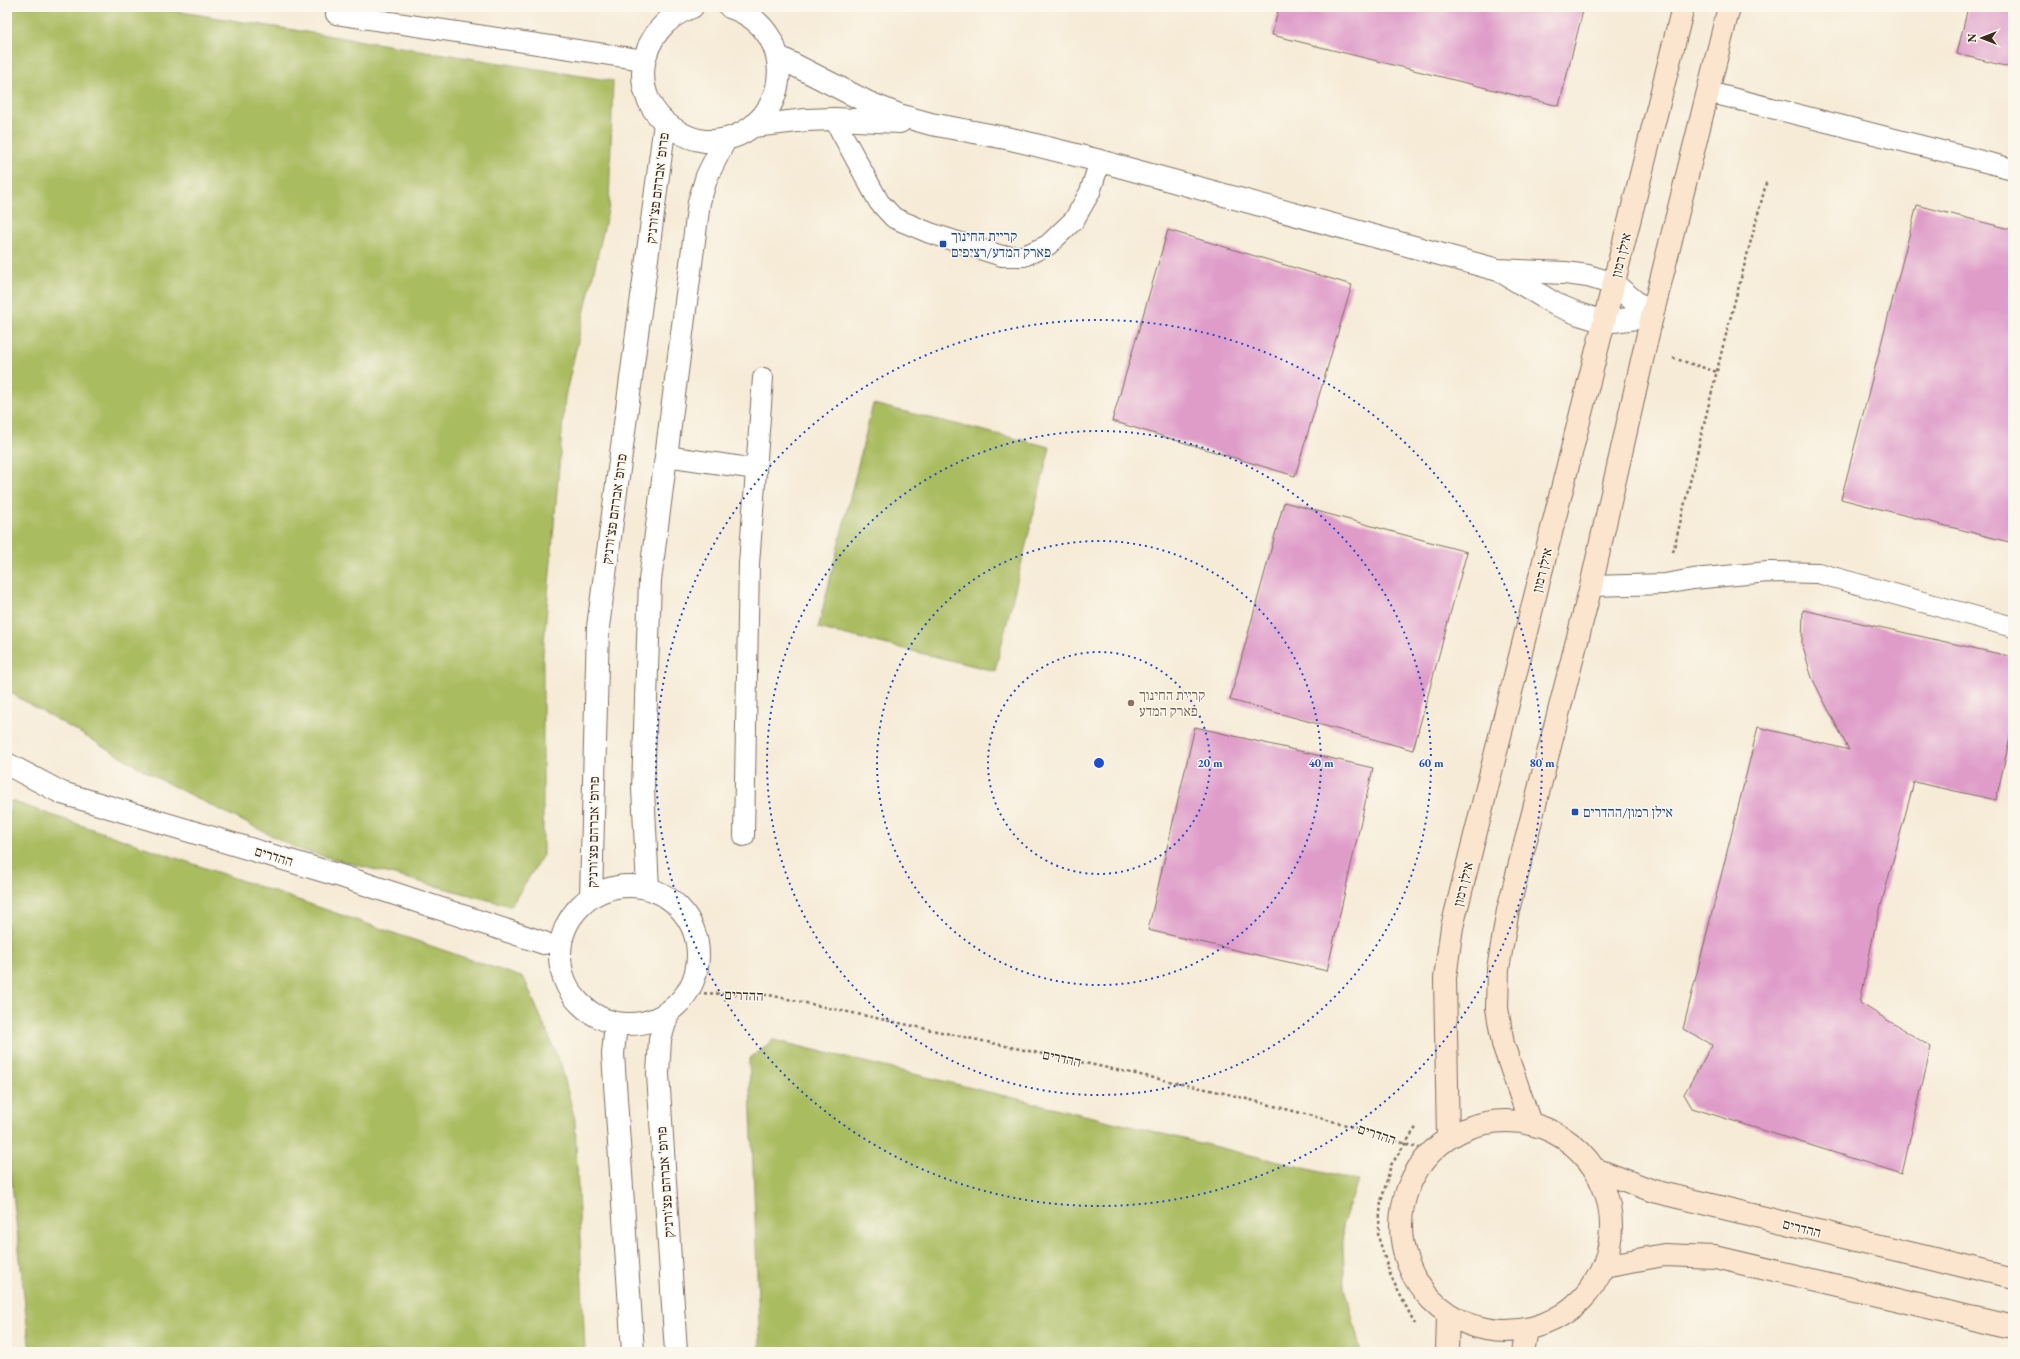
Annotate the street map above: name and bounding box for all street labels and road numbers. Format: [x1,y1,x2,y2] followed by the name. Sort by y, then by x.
[641,132,673,244] street label: פרופ' אברהם פצ'ורניק
[1607,231,1635,279] street label: אילן רמון
[597,453,631,565] street label: פרופ' אברהם פצ'ורניק
[1528,546,1556,594] street label: אילן רמון
[583,776,603,888] street label: פרופ' אברהם פצ'ורניק
[253,842,295,870] street label: ההדרים
[1449,860,1477,908] street label: אילן רמון
[724,985,764,1005] street label: ההדרים
[1041,1045,1083,1071] street label: ההדרים
[1356,1119,1398,1149] street label: ההדרים
[652,1126,678,1238] street label: פרופ' אברהם פצ'ורניק
[1781,1215,1823,1241] street label: ההדרים

